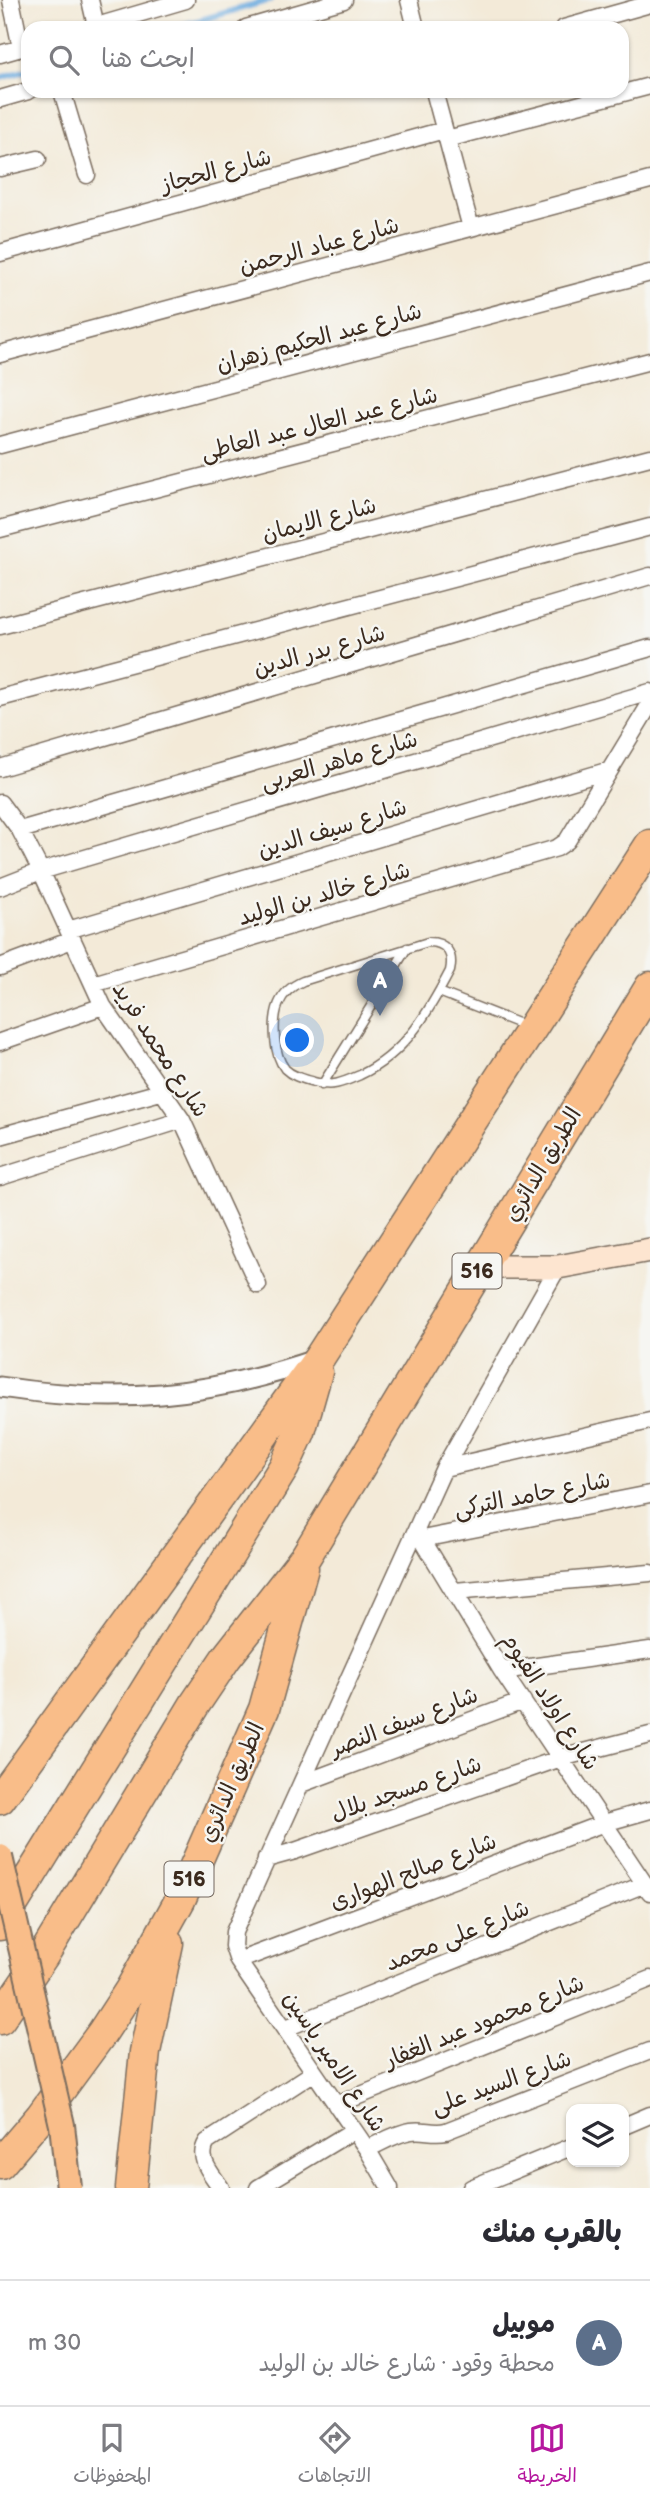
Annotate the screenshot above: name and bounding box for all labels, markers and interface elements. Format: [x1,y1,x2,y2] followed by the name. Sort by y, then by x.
[21,21,629,98] search box
[45,41,83,79] icon: search
[101,44,195,75] text: ابحث هنا
[156,143,275,201] street label: شارع الحجاز
[236,211,403,282] street label: شارع عباد الرحمن
[213,297,426,382] street label: شارع عبد الحكيم زهران
[198,381,441,468] street label: شارع عبد العال عبد العاطى
[259,491,380,550] street label: شارع الايمان
[250,619,389,684] street label: شارع بدر الدين
[257,725,421,798] street label: شارع ماهر العربى
[254,793,411,866] street label: شارع سيف الدين
[235,856,414,933] street label: شارع خالد بن الوليد
[357,958,403,1016] pin: A
[105,976,215,1123] street label: شارع محمد فريد
[280,1023,314,1057] your location
[498,1102,590,1228] street label: الطريق الدائري
[452,1254,502,1288] road number: 516
[452,1466,613,1525] street label: شارع حامد التركى
[494,1627,605,1777] street label: شارع اولاد الفيوم
[325,1681,482,1765] street label: شارع سيف النصر
[193,1718,273,1848] street label: الطريق الدائري
[327,1750,486,1829] street label: شارع مسجد بلال
[326,1827,501,1918] street label: شارع صالح الهوارى
[164,1862,214,1896] road number: 516
[381,1894,534,1979] street label: شارع على محمد
[378,1969,589,2076] street label: شارع محمود عبد الغفار
[276,1986,392,2138] street label: شارع الامير ياسين
[427,2045,576,2122] street label: شارع السيد على
[566,2104,629,2167] map controls
[566,2104,629,2167] button: layers
[482,2215,622,2251] text: بالقرب منك
[492,2309,555,2340] text: موبيل
[28,2329,81,2357] text: 30 m
[592,2329,606,2357] text: A
[259,2350,555,2378] text: محطة وقود · شارع خالد بن الوليد
[73,2419,151,2492] tab: المحفوظات
[298,2419,371,2492] tab: الاتجاهات
[518,2419,577,2492] tab: الخريطة

